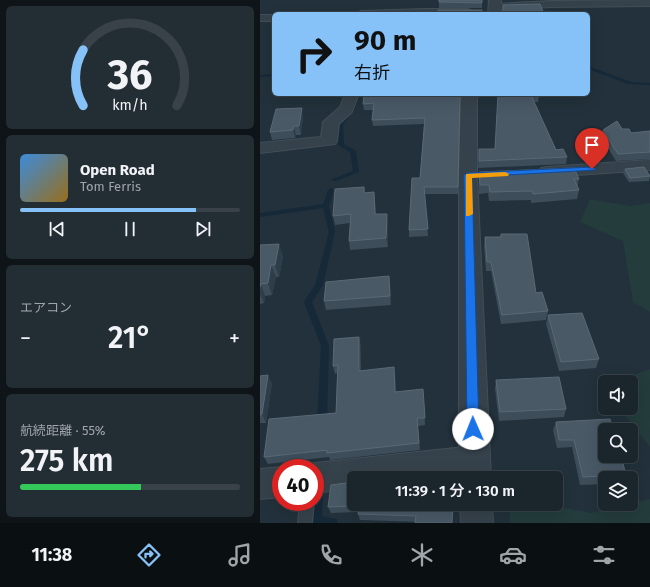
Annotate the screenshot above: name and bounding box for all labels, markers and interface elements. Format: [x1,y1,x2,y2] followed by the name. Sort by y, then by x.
[354,24,416,57] text: 90 m
[288,28,340,80] icon: right
[106,49,153,99] text: 36
[354,62,390,84] text: 右折
[112,96,148,113] text: km/h
[575,128,609,169] pin
[581,134,603,156] icon: arrive
[80,161,155,179] text: Open Road
[80,179,141,194] text: Tom Ferris
[46,218,68,240] icon: previous
[119,218,141,240] icon: pause
[192,218,214,240] icon: next
[20,300,72,315] text: エアコン
[108,320,152,356] text: 21°
[20,325,31,352] text: −
[229,325,240,352] text: +
[598,375,638,511] map controls
[598,375,638,415] button: sound
[452,408,494,450] position arrow
[20,423,105,438] text: 航続距離 · 55%
[598,423,638,463] button: search
[20,443,113,479] text: 275 km
[272,459,324,511] speed limit sign: 40
[598,471,638,511] button: layers
[395,482,515,500] text: 11:39 · 1 分 · 130 m
[135,541,163,569] icon: directions
[226,541,254,569] icon: music
[317,541,345,569] icon: phone
[408,541,436,569] icon: climate
[499,541,527,569] icon: car
[590,541,618,569] icon: filters
[32,544,72,566] text: 11:38

